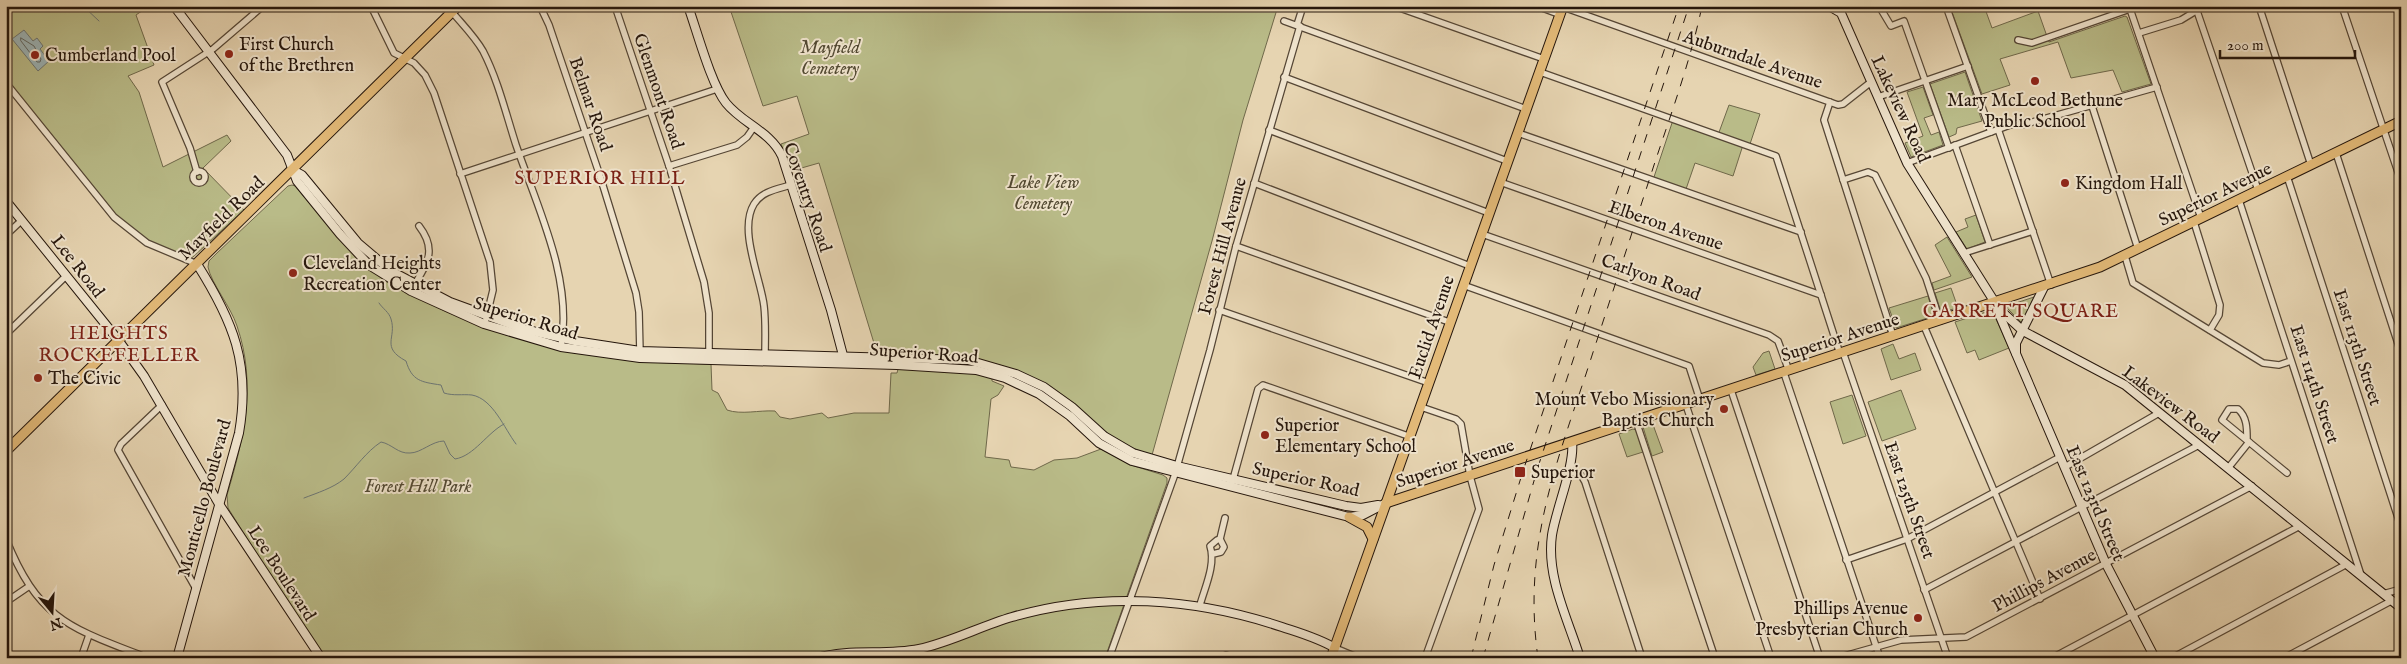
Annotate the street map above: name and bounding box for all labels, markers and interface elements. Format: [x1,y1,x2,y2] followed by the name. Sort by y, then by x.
[1679,25,1825,95] street label: Auburndale Avenue
[2220,28,2354,60] scale bar
[627,31,688,153] street label: Glenmont Road
[239,34,354,78] place label: First Church of the Brethren
[2227,36,2264,55] text: 200 m
[800,37,862,81] park label: Mayfield Cemetery
[45,45,176,68] place label: Cumberland Pool
[223,48,235,60] marker: First Church of the Brethren
[29,49,41,61] marker: Cumberland Pool
[1865,52,1935,167] street label: Lakeview Road
[563,54,617,155] street label: Belmar Road
[2029,75,2041,87] marker: Mary McLeod Bethune Public School
[1947,90,2123,134] place label: Mary McLeod Bethune Public School
[777,140,836,256] street label: Coventry Road
[2155,158,2276,233] street label: Superior Avenue
[515,167,685,191] district label: SUPERIOR HILL
[174,172,270,266] street label: Mayfield Road
[1006,172,1080,216] park label: Lake View Cemetery
[2075,173,2182,196] place label: Kingdom Hall
[1194,175,1253,318] street label: Forest Hill Avenue
[2059,177,2071,189] marker: Kingdom Hall
[1605,196,1726,257] street label: Elberon Avenue
[45,231,109,304] street label: Lee Road
[1598,250,1704,307] street label: Carlyon Road
[303,253,441,297] place label: Cleveland Heights Recreation Center
[287,267,299,279] marker: Cleveland Heights Recreation Center
[1404,273,1461,382] street label: Euclid Avenue
[2327,286,2386,409] street label: East 113th Street
[470,293,581,346] street label: Superior Road
[1923,300,2119,324] district label: GARRETT SQUARE
[1778,308,1903,368] street label: Superior Avenue
[38,322,200,368] district label: HEIGHTS ROCKEFELLER
[2284,322,2344,447] street label: East 114th Street
[869,339,979,370] street label: Superior Road
[2117,361,2224,449] street label: Lakeview Road
[48,368,121,391] place label: The Civic
[32,372,44,384] marker: The Civic
[1535,389,1714,433] place label: Mount Vebo Missionary Baptist Church
[1718,403,1730,415] marker: Mount Vebo Missionary Baptist Church
[1275,415,1416,459] place label: Superior Elementary School
[173,417,238,580] street label: Monticello Boulevard
[1259,429,1271,441] marker: Superior Elementary School
[1393,434,1518,494] street label: Superior Avenue
[1878,439,1939,562] street label: East 125th Street
[2060,442,2129,565] street label: East 123rd Street
[1250,458,1362,503] street label: Superior Road
[1531,462,1596,485] place label: Superior
[1513,465,1527,479] marker: Superior
[365,476,471,499] park label: Forest Hill Park
[241,522,320,626] street label: Lee Boulevard
[1989,544,2101,618] street label: Phillips Avenue
[28,586,78,636] north arrow
[1755,598,1908,642] place label: Phillips Avenue Presbyterian Church
[1912,612,1924,624] marker: Phillips Avenue Presbyterian Church
[47,613,65,634] text: N

